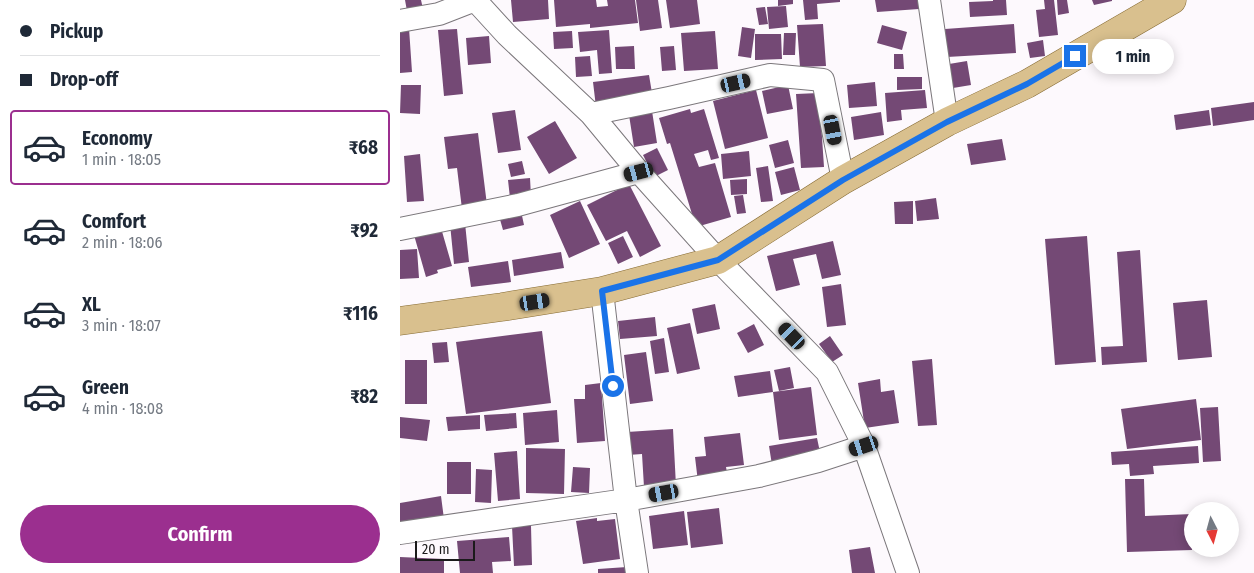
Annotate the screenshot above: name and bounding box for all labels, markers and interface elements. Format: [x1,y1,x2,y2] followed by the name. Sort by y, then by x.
[50,20,103,43] text: Pickup
[1092,38,1175,74] callout: 1 min
[1064,45,1086,67] route end
[1116,47,1150,66] text: 1 min
[50,68,118,91] text: Drop-off
[719,72,752,94] car
[822,114,843,146] car
[22,125,67,170] icon: car
[82,127,152,150] text: Economy
[349,136,378,159] text: ₹68
[82,150,161,169] text: 1 min · 18:05
[622,161,655,183] car
[22,208,67,253] icon: car
[82,210,146,233] text: Comfort
[350,219,378,242] text: ₹92
[82,233,162,252] text: 2 min · 18:06
[22,291,67,336] icon: car
[519,292,550,312] car
[82,293,101,316] text: XL
[343,302,378,325] text: ₹116
[82,316,161,335] text: 3 min · 18:07
[776,320,807,352] car
[22,374,67,419] icon: car
[602,375,624,397] route start
[82,376,129,399] text: Green
[350,385,378,408] text: ₹82
[82,399,163,418] text: 4 min · 18:08
[847,434,880,458] car
[647,483,680,503] car
[1184,502,1239,558] north arrow
[1184,502,1239,557] map controls
[20,505,380,563] button: Confirm
[415,538,475,561] scale bar
[422,541,450,558] text: 20 m

